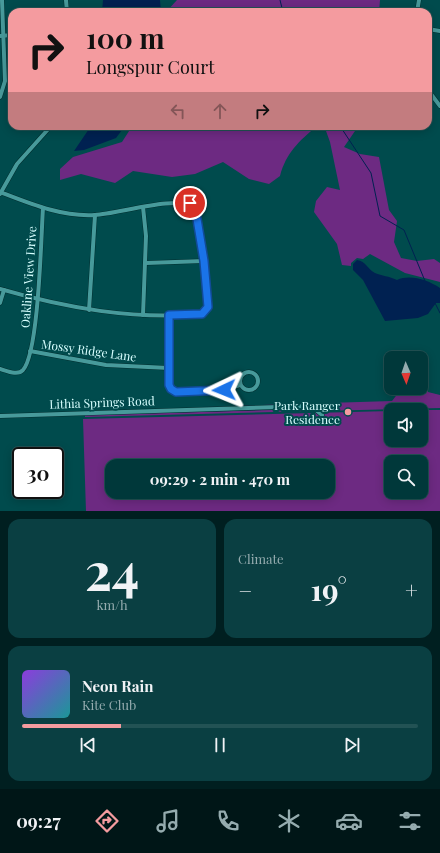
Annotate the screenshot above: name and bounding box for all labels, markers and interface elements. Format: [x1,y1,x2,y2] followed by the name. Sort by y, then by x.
[86,19,165,56] text: 100 m
[20,24,72,76] icon: right
[86,55,215,79] text: Longspur Court
[167,100,189,122] icon: left
[209,100,231,122] icon: ahead
[251,100,273,122] icon: right
[173,186,207,220] pin
[179,192,201,214] icon: arrive
[16,226,40,328] street label: Oakline View Drive
[40,335,138,365] street label: Mossy Ridge Lane
[384,351,428,395] north arrow
[384,351,428,499] map controls
[203,369,245,411] position arrow
[49,392,155,412] street label: Lithia Springs Road
[274,397,341,427] place label: Park Ranger Residence
[384,403,428,447] button: sound
[343,407,353,417] marker: Park Ranger Residence
[12,447,64,499] speed limit sign: 30
[384,455,428,499] button: search
[150,469,290,489] text: 09:29 · 2 min · 470 m
[85,535,139,604] text: 24
[238,550,284,567] text: Climate
[311,569,347,609] text: 19°
[238,575,252,605] text: −
[405,575,418,605] text: +
[96,596,128,613] text: km/h
[82,676,153,696] text: Neon Rain
[82,696,136,713] text: Kite Club
[77,734,99,756] icon: previous
[209,734,231,756] icon: pause
[341,734,363,756] icon: next
[93,807,121,835] icon: directions
[154,807,182,835] icon: music
[214,807,242,835] icon: phone
[275,807,303,835] icon: climate
[335,807,363,835] icon: car
[396,807,424,835] icon: filters
[16,809,61,833] text: 09:27

